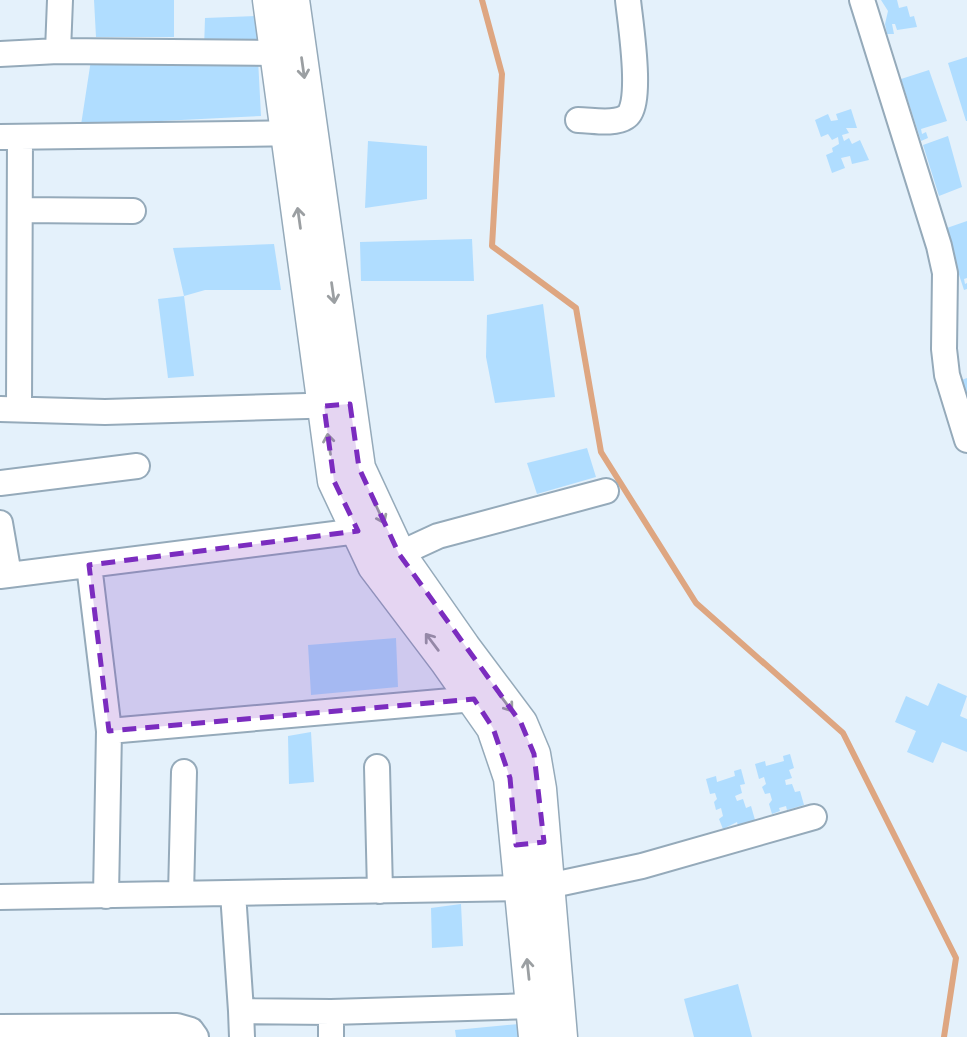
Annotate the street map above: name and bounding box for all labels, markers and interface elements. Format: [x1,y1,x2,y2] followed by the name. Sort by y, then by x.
[297,56,310,78] one-way arrow
[292,207,305,230] one-way arrow
[327,281,340,304] one-way arrow
[322,433,335,456] one-way arrow
[374,503,387,524] one-way arrow
[425,633,440,652] one-way arrow
[498,693,513,712] one-way arrow
[522,958,535,981] one-way arrow

